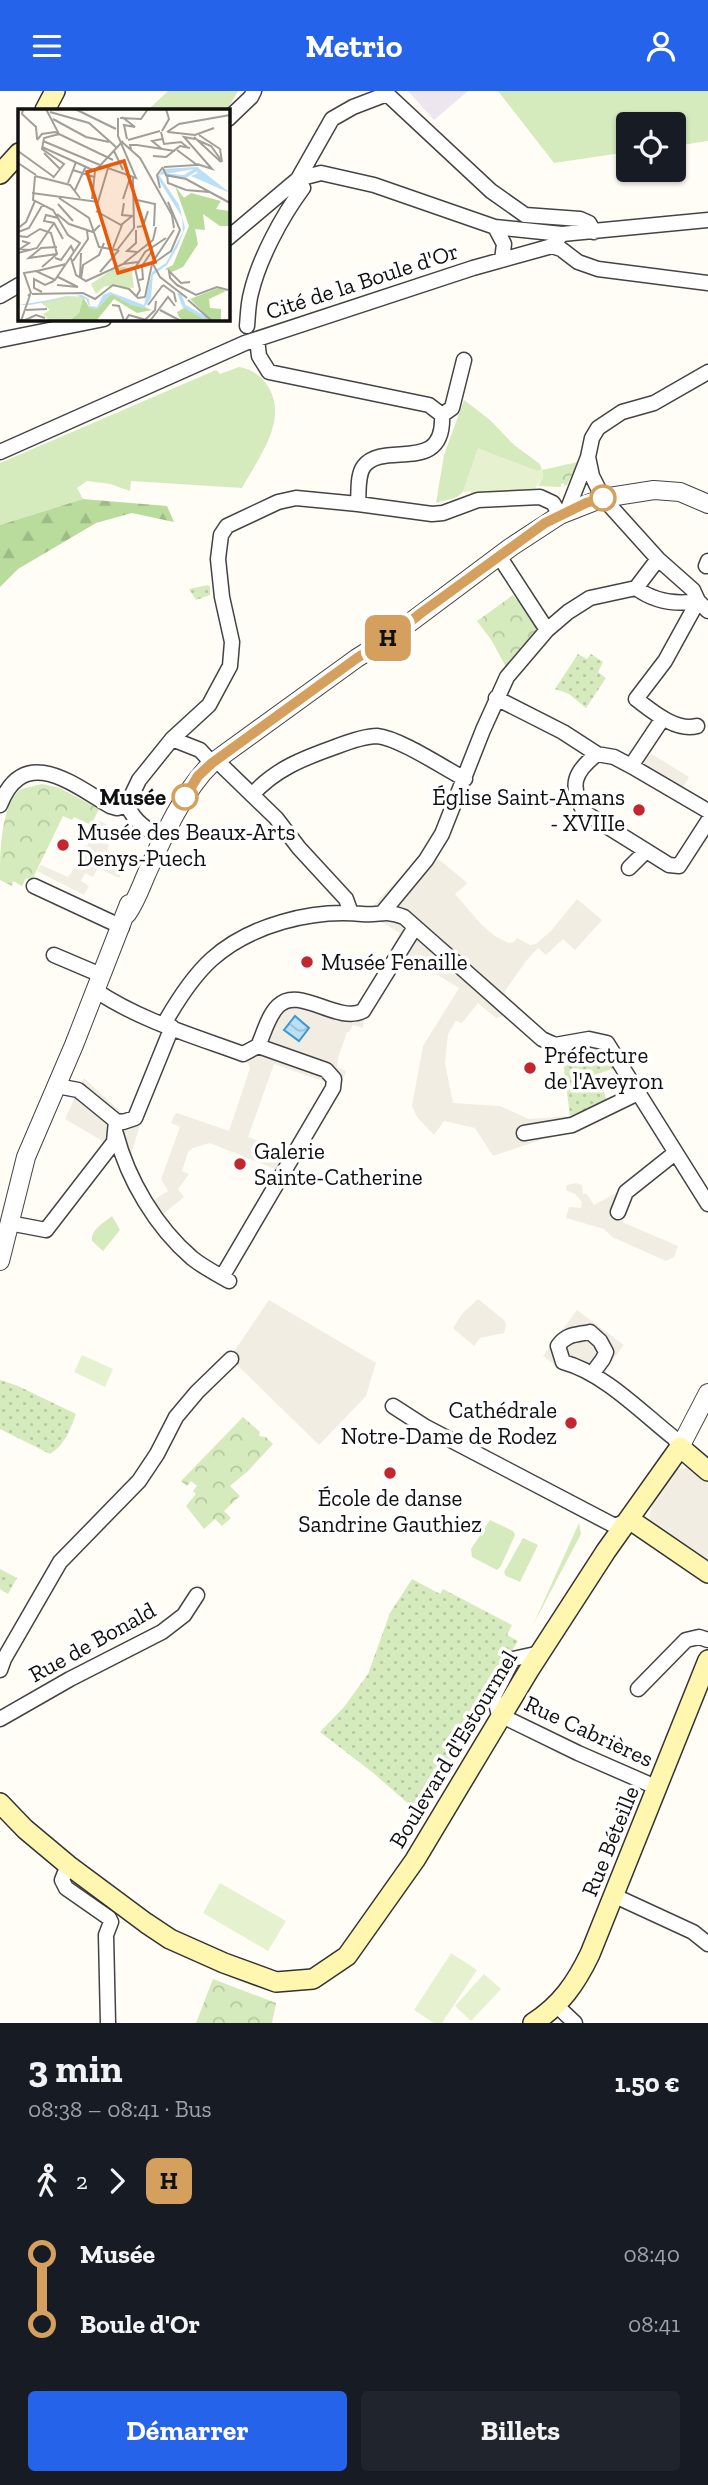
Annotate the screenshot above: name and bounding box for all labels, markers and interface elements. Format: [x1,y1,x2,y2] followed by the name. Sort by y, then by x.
[28,27,66,65] icon: menu
[306,27,402,65] text: Metrio
[642,27,680,65] icon: person
[18,109,229,320] inset map
[616,112,686,182] map controls
[616,112,686,182] button: locate
[262,237,462,325] street label: Cité de la Boule d'Or
[590,485,616,511] unlabelled marker
[365,615,411,661] line badge: H
[379,623,397,652] text: H
[100,783,166,811] place label: Musée
[432,783,625,837] place label: Église Saint-Amans - XVIIIe
[172,784,198,810] marker: Musée
[631,802,647,818] marker: Église Saint-Amans - XVIIIe
[77,818,296,872] place label: Musée des Beaux-Arts Denys-Puech
[55,837,71,853] marker: Musée des Beaux-Arts Denys-Puech
[321,948,468,976] place label: Musée Fenaille
[299,954,315,970] marker: Musée Fenaille
[544,1041,663,1095] place label: Préfecture de l'Aveyron
[522,1060,538,1076] marker: Préfecture de l'Aveyron
[254,1137,423,1191] place label: Galerie Sainte-Catherine
[232,1156,248,1172] marker: Galerie Sainte-Catherine
[341,1396,557,1450] place label: Cathédrale Notre-Dame de Rodez
[563,1415,579,1431] marker: Cathédrale Notre-Dame de Rodez
[382,1465,398,1481] marker: École de danse Sandrine Gauthiez
[298,1484,482,1538] place label: École de danse Sandrine Gauthiez
[24,1596,161,1688] street label: Rue de Bonald
[383,1645,523,1853] street label: Boulevard d'Estourmel
[520,1689,658,1773] street label: Rue Cabrières
[575,1782,645,1900] street label: Rue Béteille
[28,2046,123,2092] text: 3 min
[615,2067,680,2099] text: 1.50 €
[28,2095,212,2123] text: 08:38 – 08:41 · Bus
[28,2162,66,2200] icon: walk
[98,2162,136,2200] icon: forward
[160,2166,178,2195] text: H
[76,2167,88,2195] text: 2
[80,2238,155,2270] text: Musée
[624,2240,680,2268] text: 08:40
[80,2308,200,2340] text: Boule d'Or
[628,2310,680,2338] text: 08:41
[28,2391,347,2471] button: Démarrer
[361,2391,680,2471] button: Billets

